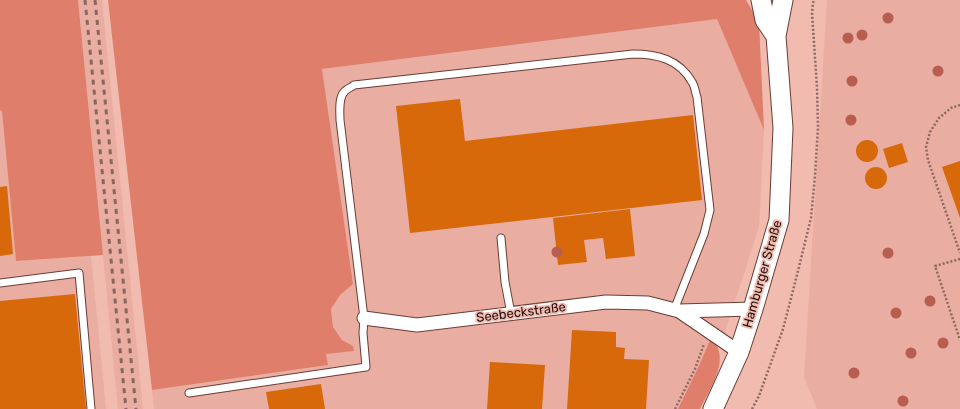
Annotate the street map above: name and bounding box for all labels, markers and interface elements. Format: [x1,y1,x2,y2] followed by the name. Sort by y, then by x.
[739,218,786,330] street label: Hamburger Straße
[475,299,567,325] street label: Seebeckstraße

